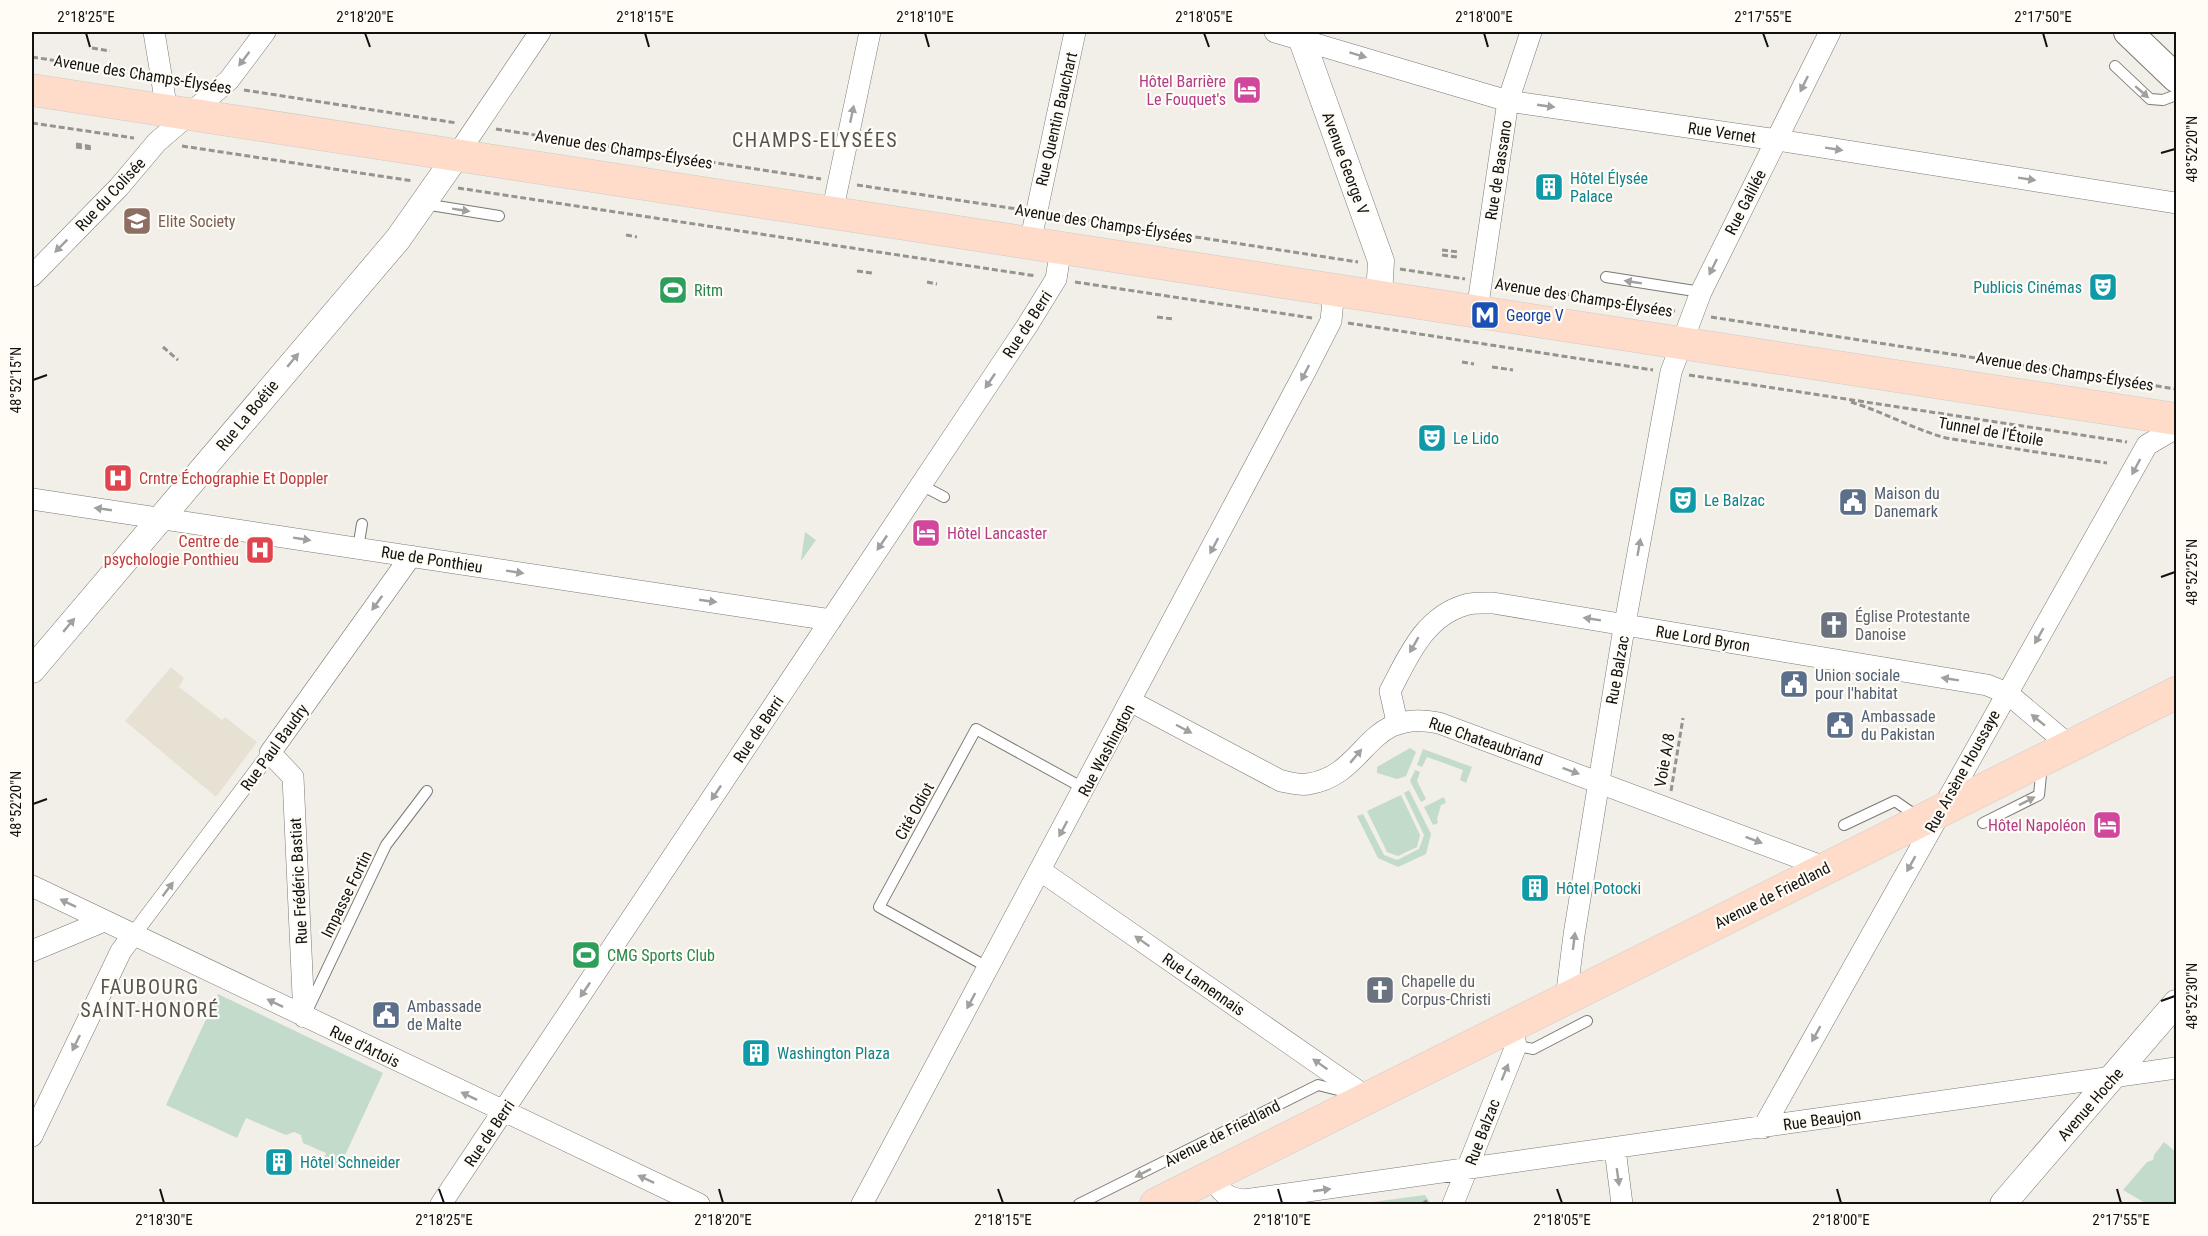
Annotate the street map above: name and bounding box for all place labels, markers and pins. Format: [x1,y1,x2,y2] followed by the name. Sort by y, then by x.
[1139,72,1226,109] place label: Hôtel Barrière Le Fouquet's
[1231,74,1263,106] hotel icon: Hôtel Barrière Le Fouquet's
[1570,169,1648,206] place label: Hôtel Élysée Palace
[1533,171,1565,203] building icon: Hôtel Élysée Palace
[121,205,153,237] school or university icon: Elite Society
[158,212,236,231] place label: Elite Society
[2087,271,2119,303] theatre icon: Publicis Cinémas
[657,274,689,306] sports icon: Ritm
[1973,278,2082,297] place label: Publicis Cinémas
[694,281,723,300] place label: Ritm
[1469,299,1501,331] metro station icon: George V
[1506,306,1564,325] place label: George V
[1416,422,1448,454] theatre icon: Le Lido
[1453,429,1499,448] place label: Le Lido
[102,462,134,494] hospital icon: Crntre Échographie Et Doppler
[139,469,328,488] place label: Crntre Échographie Et Doppler
[1667,484,1699,516] theatre icon: Le Balzac
[1874,484,1940,521] place label: Maison du Danemark
[1837,486,1869,518] public building icon: Maison du Danemark
[1704,491,1765,510] place label: Le Balzac
[910,517,942,549] hotel icon: Hôtel Lancaster
[947,524,1047,543] place label: Hôtel Lancaster
[104,532,239,569] place label: Centre de psychologie Ponthieu
[244,534,276,566] hospital icon: Centre de psychologie Ponthieu
[1855,607,1970,644] place label: Église Protestante Danoise
[1818,609,1850,641] church icon: Église Protestante Danoise
[1815,666,1900,703] place label: Union sociale pour l'habitat
[1778,668,1810,700] public building icon: Union sociale pour l'habitat
[1861,707,1936,744] place label: Ambassade du Pakistan
[1824,709,1856,741] public building icon: Ambassade du Pakistan
[2091,809,2123,841] hotel icon: Hôtel Napoléon
[1988,816,2086,835] place label: Hôtel Napoléon
[1519,872,1551,904] building icon: Hôtel Potocki
[1556,879,1641,898] place label: Hôtel Potocki
[570,939,602,971] sports icon: CMG Sports Club
[607,946,715,965] place label: CMG Sports Club
[1401,972,1491,1009] place label: Chapelle du Corpus-Christi
[1364,974,1396,1006] church icon: Chapelle du Corpus-Christi
[407,997,482,1034] place label: Ambassade de Malte
[370,999,402,1031] public building icon: Ambassade de Malte
[740,1037,772,1069] building icon: Washington Plaza
[777,1044,890,1063] place label: Washington Plaza
[263,1146,295,1178] building icon: Hôtel Schneider
[300,1153,400,1172] place label: Hôtel Schneider

